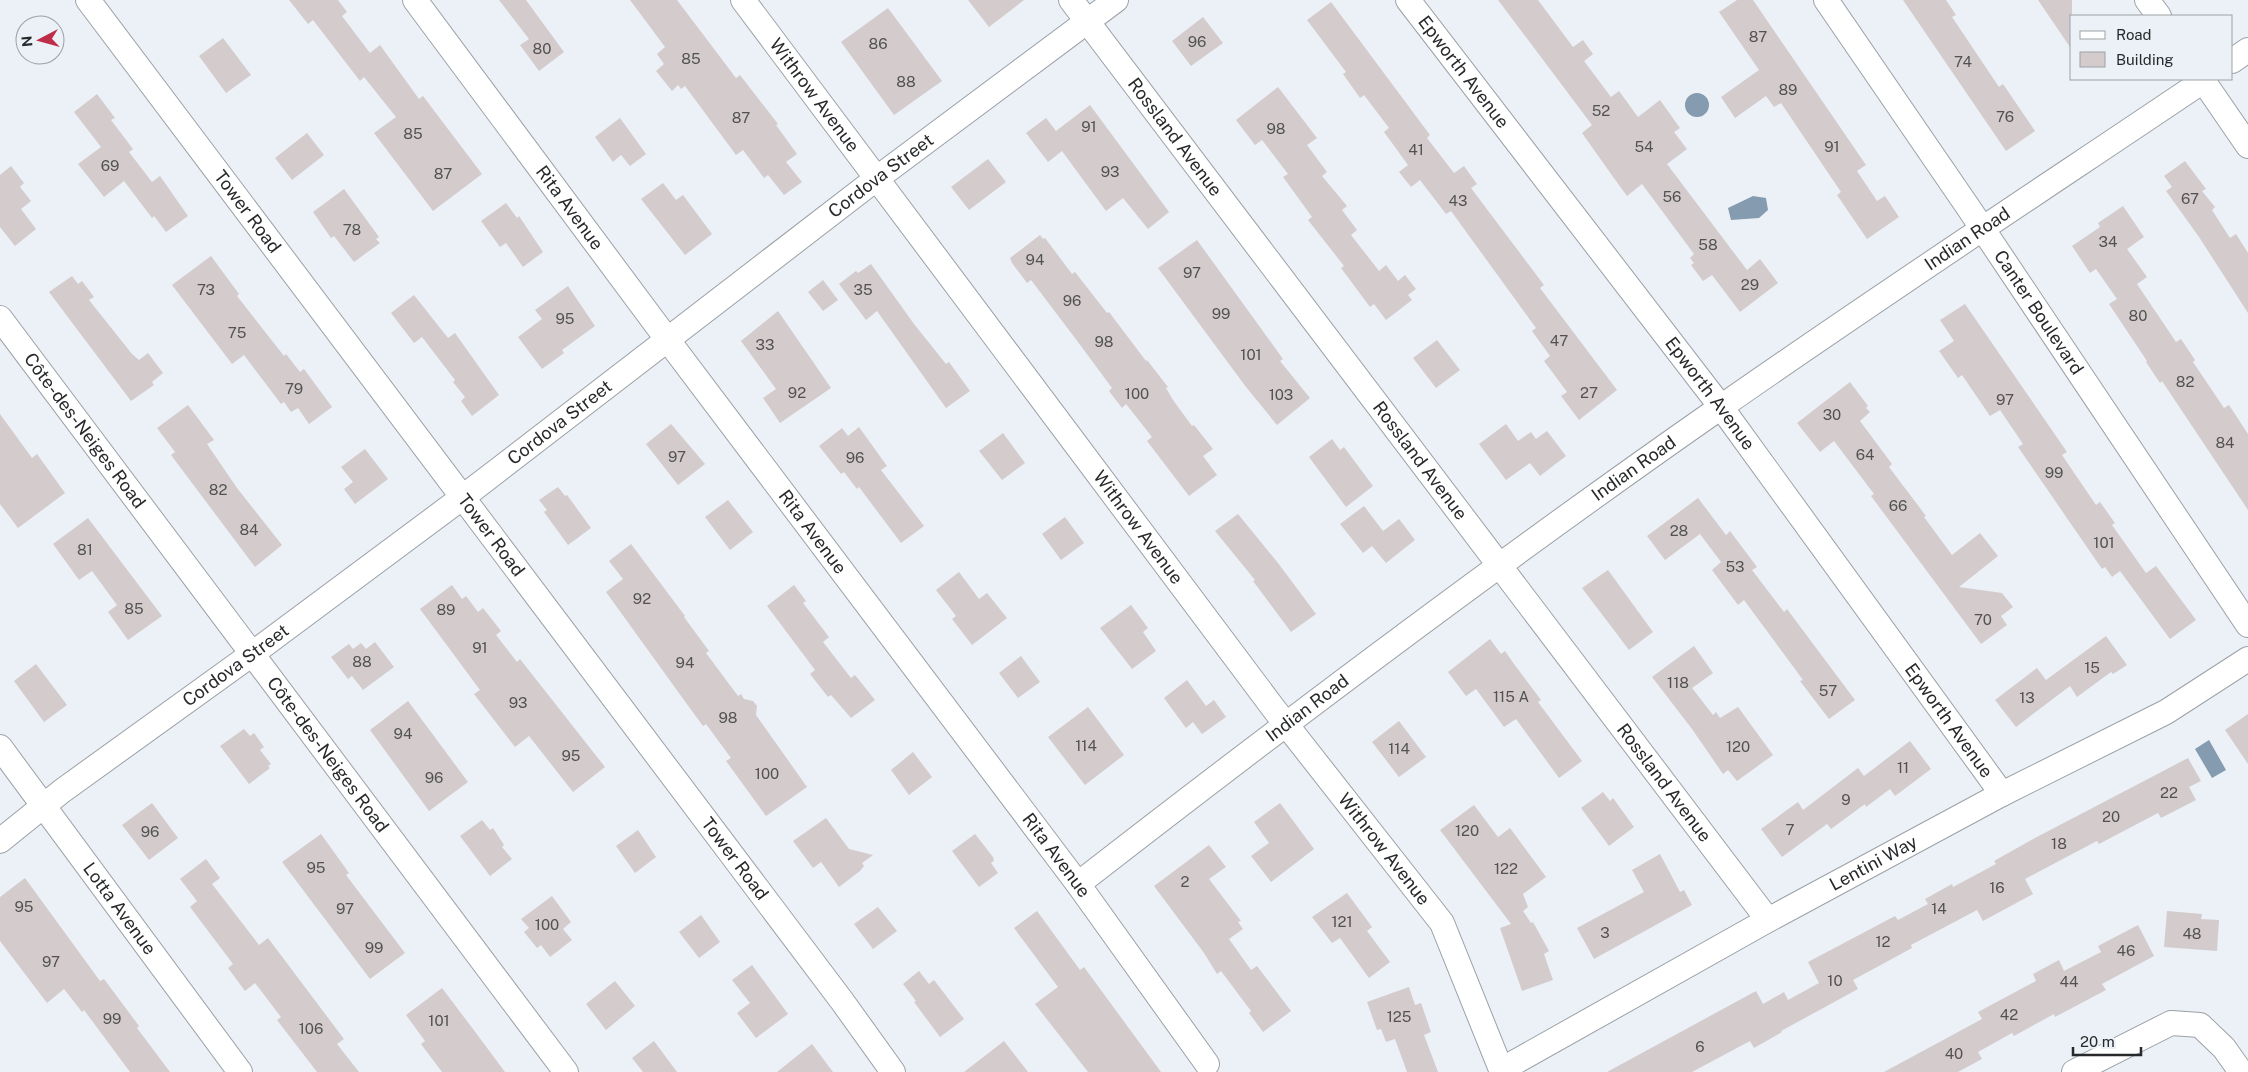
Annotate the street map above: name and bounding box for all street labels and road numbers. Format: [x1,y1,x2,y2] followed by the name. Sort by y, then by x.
[1414,12,1514,132] street label: Epworth Avenue
[765,34,864,156] street label: Withrow Avenue
[1124,73,1227,200] street label: Rossland Avenue
[824,129,937,222] street label: Cordova Street
[532,161,608,254] street label: Rita Avenue
[210,166,286,257] street label: Tower Road
[1920,202,2014,274] street label: Indian Road
[1990,246,2088,378] street label: Canter Boulevard
[1661,333,1760,454] street label: Epworth Avenue
[20,349,150,512] street label: Côte-des-Neiges Road
[503,375,616,469] street label: Cordova Street
[1369,397,1472,524] street label: Rossland Avenue
[1587,431,1680,505] street label: Indian Road
[1089,466,1188,588] street label: Withrow Avenue
[774,485,851,578] street label: Rita Avenue
[454,490,529,580] street label: Tower Road
[178,619,293,711] street label: Cordova Street
[1901,659,1998,782] street label: Epworth Avenue
[1262,670,1353,746] street label: Indian Road
[263,673,393,836] street label: Côte-des-Neiges Road
[1613,719,1716,846] street label: Rossland Avenue
[1334,789,1435,909] street label: Withrow Avenue
[1018,809,1095,901] street label: Rita Avenue
[697,813,773,904] street label: Tower Road
[1826,831,1921,895] street label: Lentini Way
[79,858,161,959] street label: Lotta Avenue

